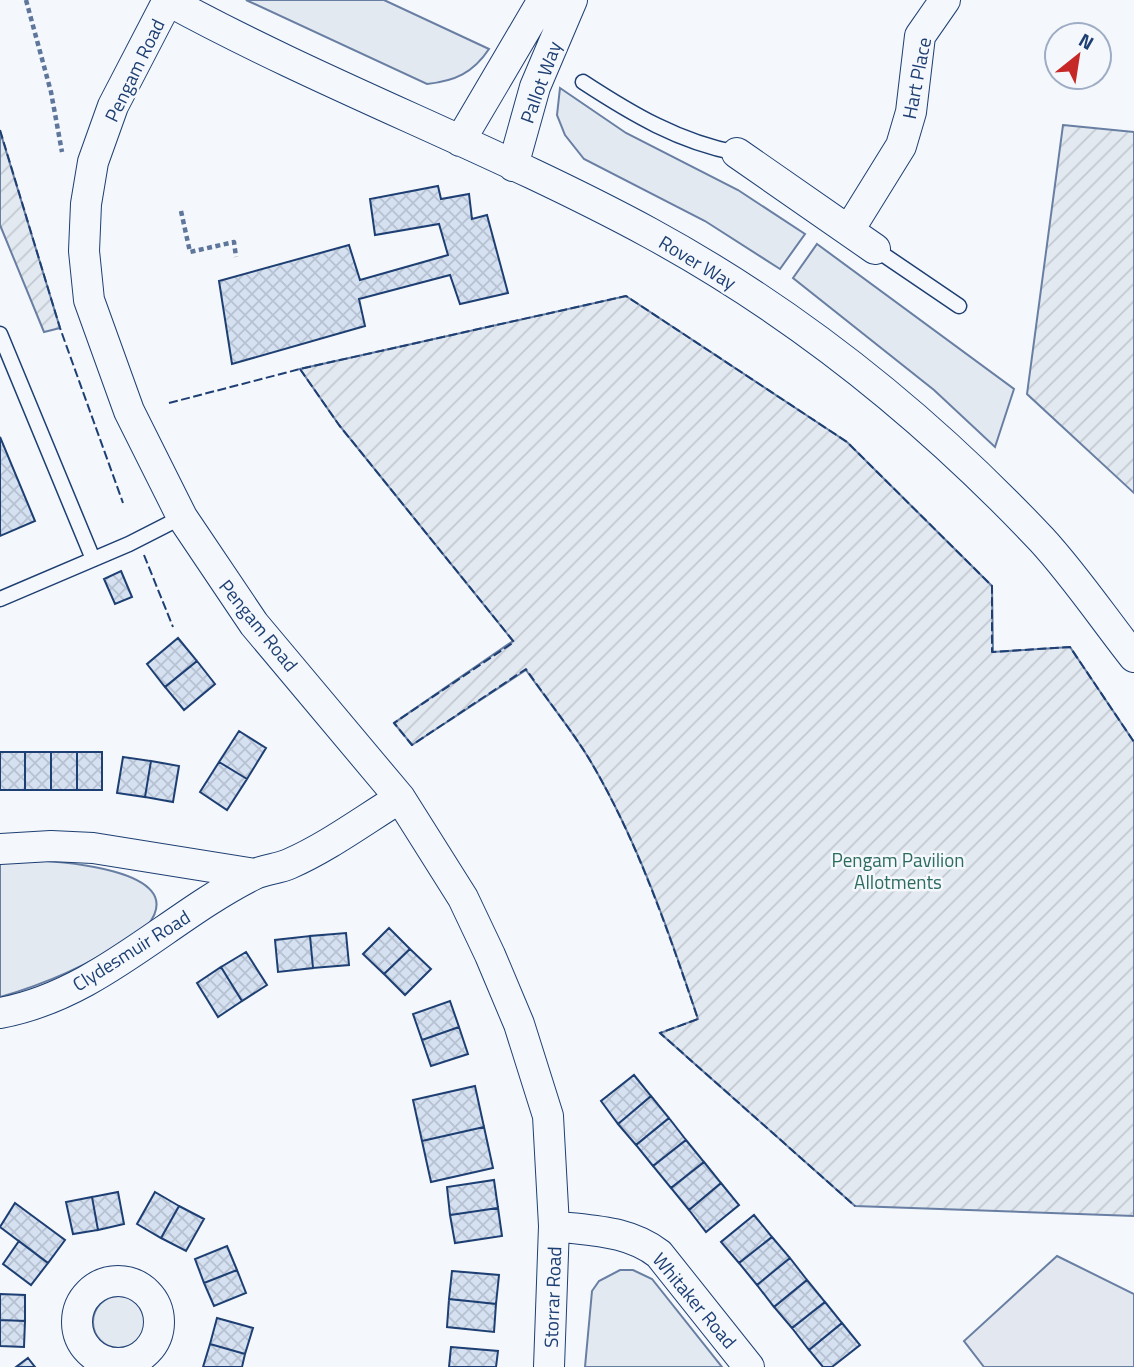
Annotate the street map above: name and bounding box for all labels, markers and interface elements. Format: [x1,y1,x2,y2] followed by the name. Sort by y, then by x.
[97,14,171,126] street label: Pengam Road
[1043,21,1113,91] north arrow
[1074,25,1100,57] text: N
[894,35,938,121] street label: Hart Place
[512,37,568,127] street label: Pallot Way
[654,227,742,297] street label: Rover Way
[213,573,305,677] street label: Pengam Road
[831,845,965,896] park label: Pengam Pavilion Allotments
[66,902,196,998] street label: Clydesmuir Road
[536,1246,568,1348] street label: Storrar Road
[646,1246,744,1354] street label: Whitaker Road

